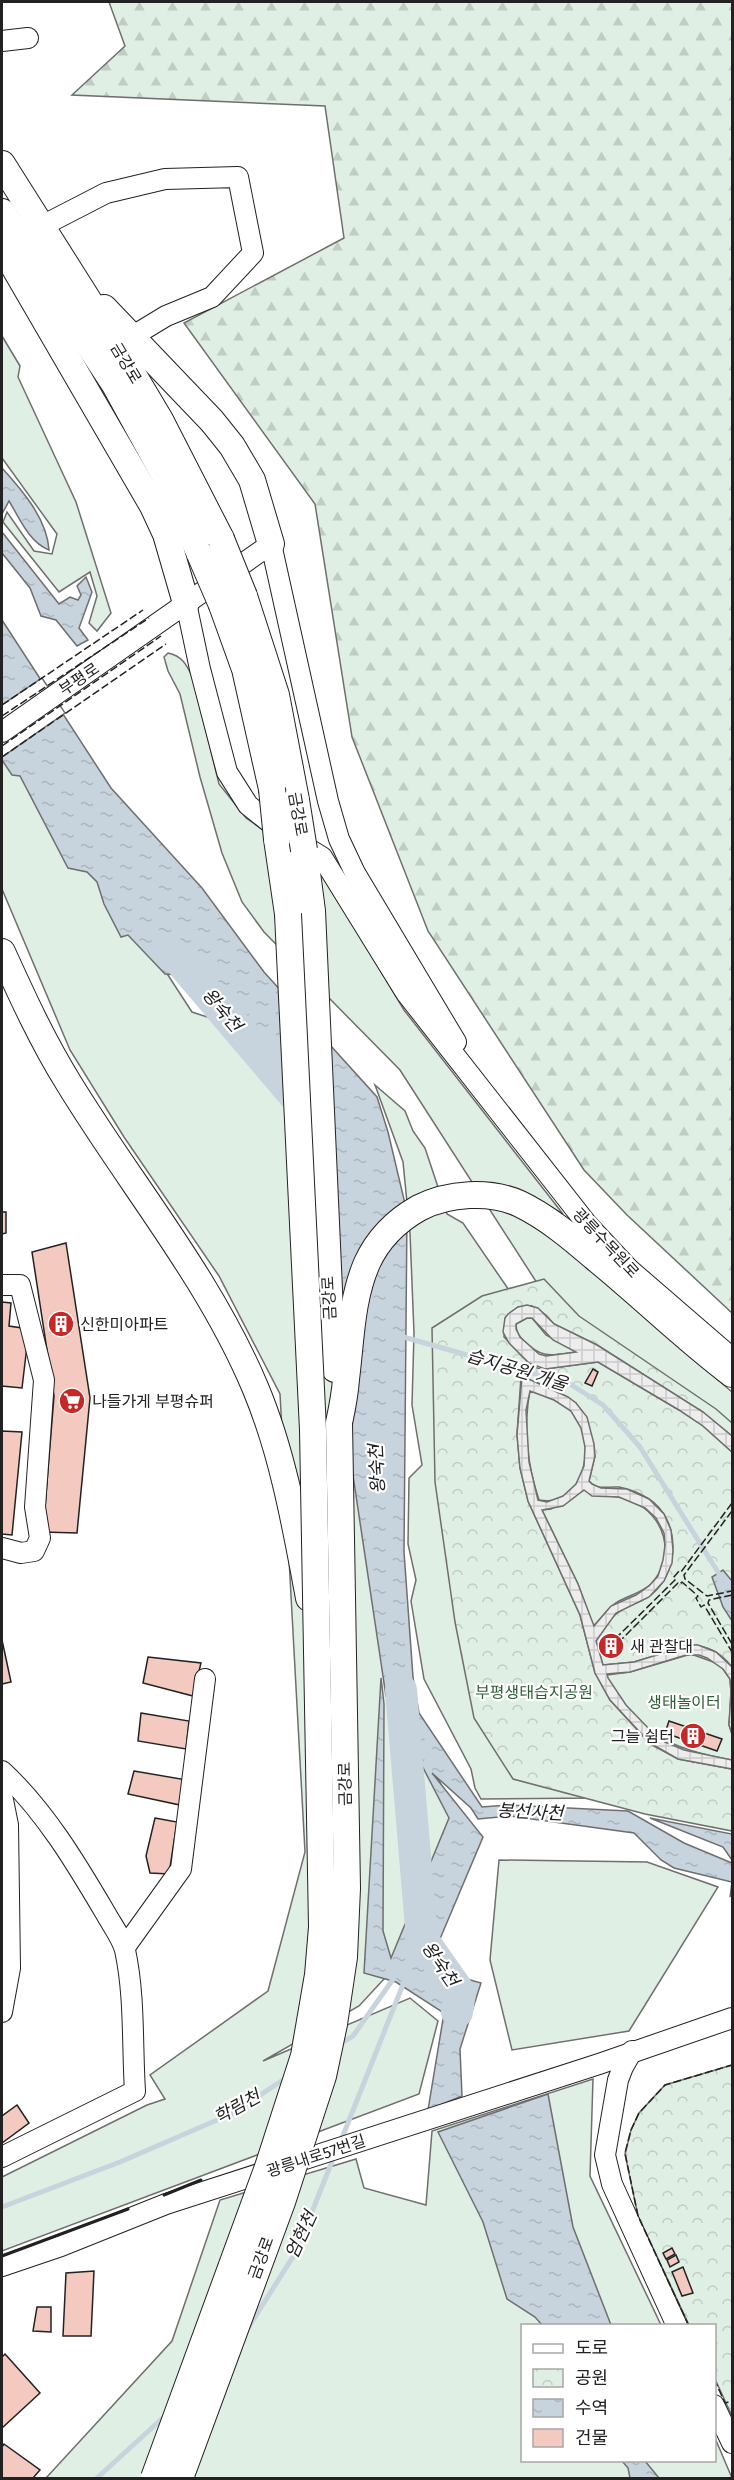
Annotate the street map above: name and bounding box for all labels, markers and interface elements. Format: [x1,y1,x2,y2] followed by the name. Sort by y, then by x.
[106,339,146,387] street label: 금강로
[55,659,103,699] street label: 부평로
[285,791,311,838] street label: 금강로
[198,984,248,1038] water label: 왕숙천
[569,1204,643,1282] street label: 광릉수목원로
[318,1275,340,1321] street label: 금강로
[46,1309,76,1339] building icon: 신한미아파트
[80,1315,168,1334] place label: 신한미아파트
[464,1344,571,1396] water label: 습지공원 개울
[57,1386,87,1416] supermarket icon: 나들가게 부평슈퍼
[92,1392,214,1411] place label: 나들가게 부평슈퍼
[365,1441,389,1494] water label: 왕숙천
[596,1631,626,1661] building icon: 새 관찰대
[630,1637,693,1656] place label: 새 관찰대
[475,1683,593,1702] park label: 부평생태습지공원
[647,1693,721,1712] park label: 생태놀이터
[678,1721,708,1751] building icon: 그늘 쉼터
[611,1727,674,1746] place label: 그늘 쉼터
[335,1761,355,1806] street label: 금강로
[496,1799,566,1825] water label: 봉선사천
[417,1937,464,1993] water label: 왕숙천
[210,2084,266,2129] water label: 학림천
[264,2131,368,2181] street label: 광릉내로57번길
[281,2206,322,2262] water label: 엄현천
[245,2234,278,2282] street label: 금강로
[521,2324,716,2462] legend
[575,2337,608,2359] text: 도로
[575,2367,608,2389] text: 공원
[575,2397,608,2419] text: 수역
[575,2427,608,2449] text: 건물

